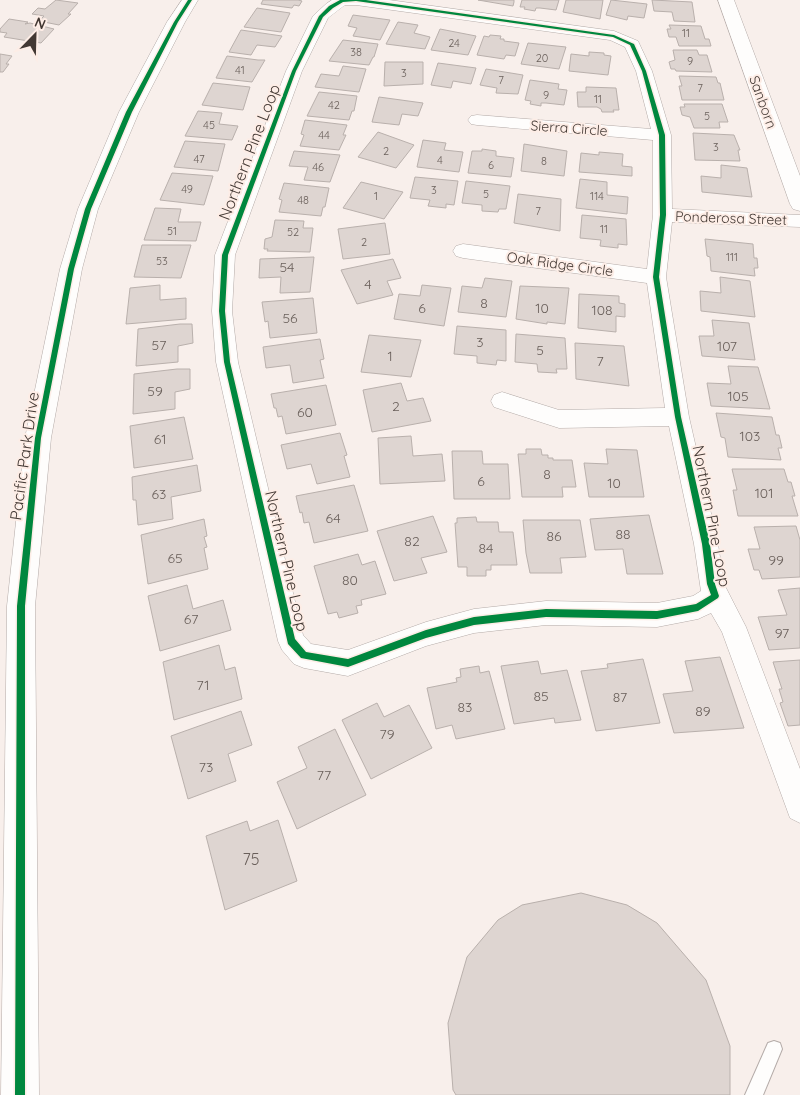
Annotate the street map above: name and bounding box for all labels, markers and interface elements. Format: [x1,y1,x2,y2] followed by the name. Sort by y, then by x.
[10,10,60,60] north arrow
[32,13,48,33] text: N
[682,26,690,40] house number: 11
[448,36,460,50] house number: 24
[350,45,362,59] house number: 38
[536,51,548,65] house number: 20
[687,54,693,68] house number: 9
[235,63,245,77] house number: 41
[401,66,407,80] house number: 3
[498,73,504,87] house number: 7
[745,73,781,131] street label: Sanborn
[214,81,284,223] street label: Northern Pine Loop
[697,81,703,95] house number: 7
[543,88,549,102] house number: 9
[594,92,602,106] house number: 11
[328,98,340,112] house number: 42
[704,109,710,123] house number: 5
[530,116,608,140] street label: Sierra Circle
[203,118,215,132] house number: 45
[318,128,330,142] house number: 44
[713,140,719,154] house number: 3
[383,144,389,158] house number: 2
[193,152,205,166] house number: 47
[437,153,443,167] house number: 4
[541,154,547,168] house number: 8
[488,158,494,172] house number: 6
[312,160,324,174] house number: 46
[181,182,193,196] house number: 49
[431,183,437,197] house number: 3
[483,187,489,201] house number: 5
[374,189,378,203] house number: 1
[590,189,604,203] house number: 114
[297,193,309,207] house number: 48
[535,204,541,218] house number: 7
[675,207,787,229] street label: Ponderosa Street
[600,222,608,236] house number: 11
[167,224,177,238] house number: 51
[287,225,299,239] house number: 52
[361,235,367,249] house number: 2
[506,248,614,280] street label: Oak Ridge Circle
[726,250,738,264] house number: 111
[156,254,168,268] house number: 53
[279,258,295,276] house number: 54
[364,275,372,293] house number: 4
[480,294,488,312] house number: 8
[418,299,426,317] house number: 6
[535,299,549,317] house number: 10
[591,301,613,319] house number: 108
[282,309,298,327] house number: 56
[476,333,484,351] house number: 3
[152,336,166,354] house number: 57
[717,337,737,355] house number: 107
[536,341,544,359] house number: 5
[387,347,393,365] house number: 1
[596,352,604,370] house number: 7
[147,382,163,400] house number: 59
[727,387,749,405] house number: 105
[5,391,43,521] street label: Pacific Park Drive
[392,397,400,415] house number: 2
[297,403,313,421] house number: 60
[740,427,760,445] house number: 103
[154,430,166,448] house number: 61
[688,443,736,589] street label: Northern Pine Loop
[543,465,551,483] house number: 8
[477,472,485,490] house number: 6
[607,474,621,492] house number: 10
[755,484,773,502] house number: 101
[152,485,166,503] house number: 63
[261,489,313,633] street label: Northern Pine Loop
[325,509,341,527] house number: 64
[615,525,631,543] house number: 88
[546,527,562,545] house number: 86
[404,532,420,550] house number: 82
[479,539,493,557] house number: 84
[167,549,183,567] house number: 65
[768,551,784,569] house number: 99
[342,571,358,589] house number: 80
[184,610,198,628] house number: 67
[775,624,789,642] house number: 97
[196,676,210,694] house number: 71
[533,687,549,705] house number: 85
[613,688,627,706] house number: 87
[458,698,472,716] house number: 83
[695,702,711,720] house number: 89
[380,725,395,743] house number: 79
[199,758,213,776] house number: 73
[317,766,331,784] house number: 77
[243,849,259,869] house number: 75

